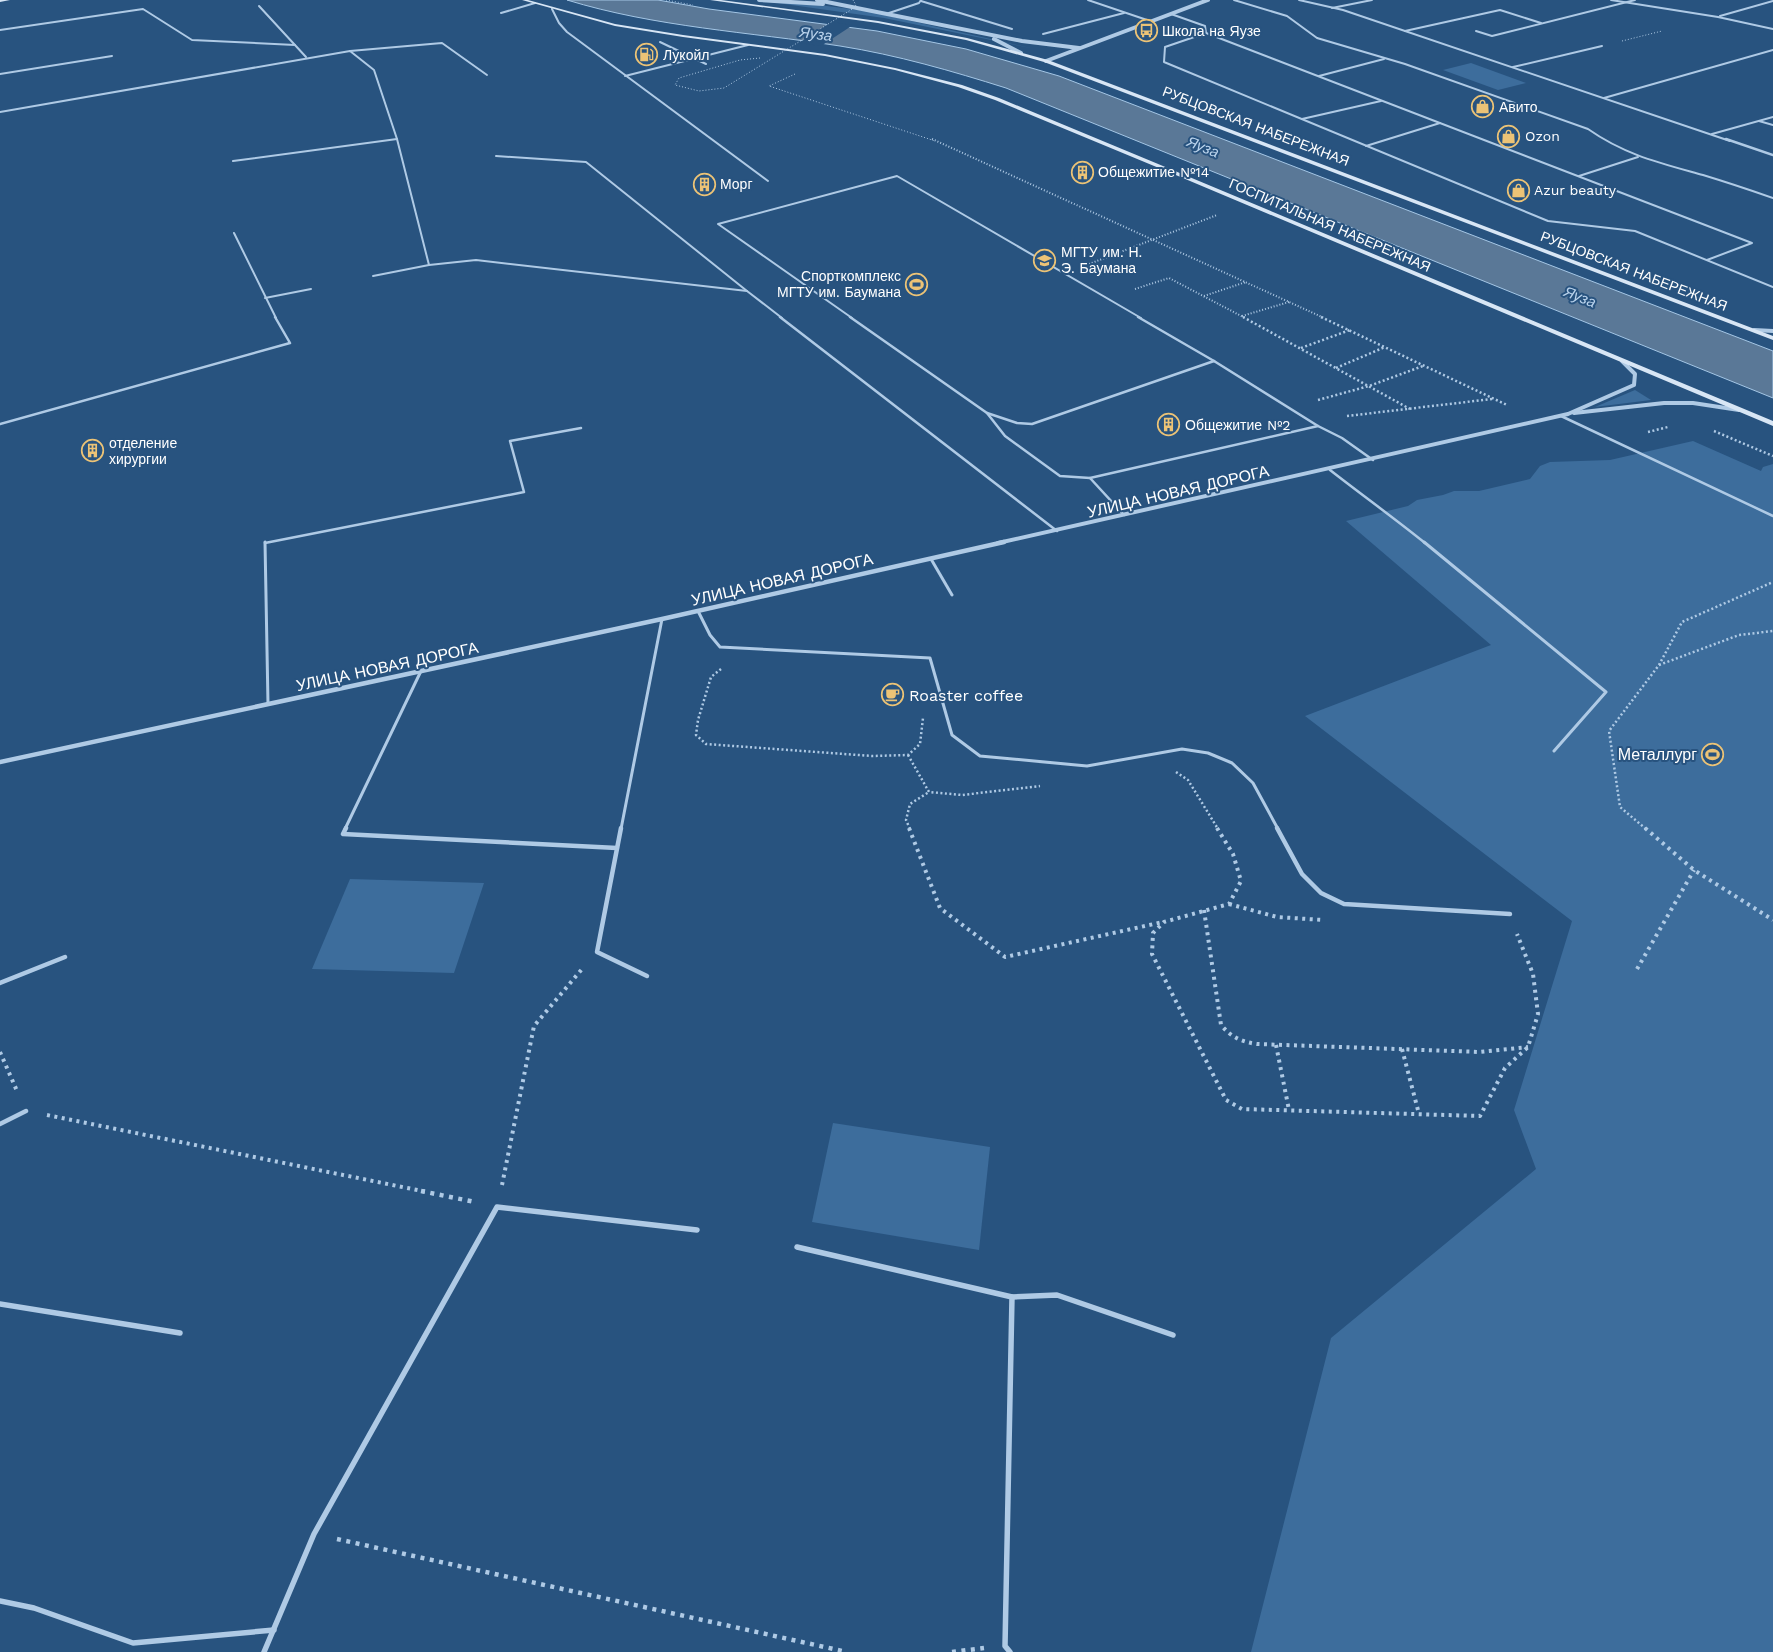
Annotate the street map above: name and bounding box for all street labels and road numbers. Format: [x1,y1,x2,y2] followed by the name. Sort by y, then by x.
[1160,83,1352,169] street label: РУБЦОВСКАЯ НАБЕРЕЖНАЯ
[1227,175,1433,275] street label: ГОСПИТАЛЬНАЯ НАБЕРЕЖНАЯ
[1538,228,1730,314] street label: РУБЦОВСКАЯ НАБЕРЕЖНАЯ
[1085,461,1271,522] street label: УЛИЦА НОВАЯ ДОРОГА
[689,549,875,610] street label: УЛИЦА НОВАЯ ДОРОГА
[294,638,480,695] street label: УЛИЦА НОВАЯ ДОРОГА

